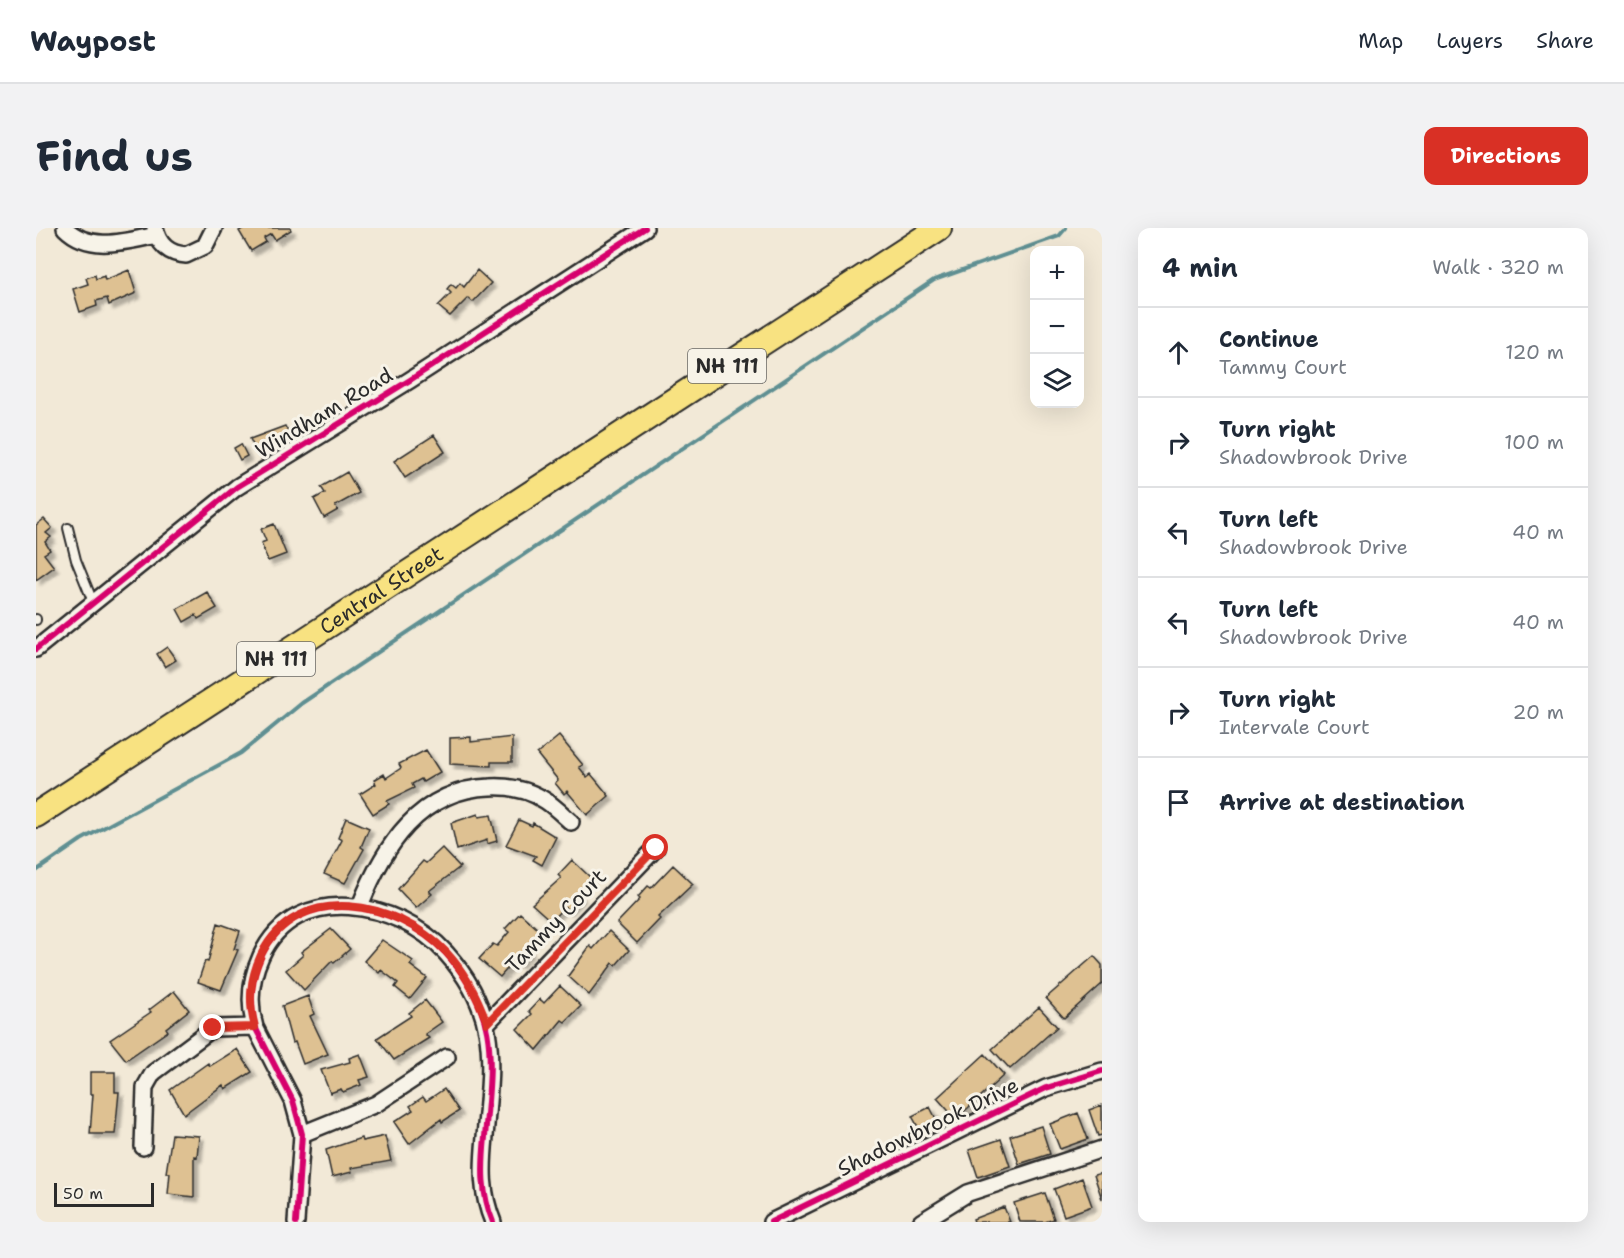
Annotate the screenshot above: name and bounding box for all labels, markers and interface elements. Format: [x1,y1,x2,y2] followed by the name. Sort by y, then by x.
[30,22,156,60] text: Waypost
[1358,27,1403,55] text: Map
[1436,27,1503,55] text: Layers
[1536,27,1594,55] text: Share
[1424,127,1588,185] button: Directions
[36,128,193,184] text: Find us
[1030,246,1084,408] map controls
[1030,246,1084,300] button: +
[1162,250,1238,285] text: 4 min
[1432,254,1564,280] text: Walk · 320 m
[1030,300,1084,354] button: −
[1219,325,1319,354] text: Continue
[1162,336,1195,369] icon: ahead
[1505,339,1564,365] text: 120 m
[688,349,766,383] road number: NH 111
[1030,354,1084,408] button: layers
[1219,354,1347,380] text: Tammy Court
[250,361,398,465] street label: Windham Road
[1219,415,1336,444] text: Turn right
[1162,426,1195,459] icon: right
[1504,429,1564,455] text: 100 m
[1219,444,1408,470] text: Shadowbrook Drive
[1219,505,1318,534] text: Turn left
[1162,516,1195,549] icon: left
[1512,519,1564,545] text: 40 m
[1219,534,1408,560] text: Shadowbrook Drive
[314,540,449,641] street label: Central Street
[1219,595,1318,624] text: Turn left
[1162,606,1195,639] icon: left
[1512,609,1564,635] text: 40 m
[1219,624,1408,650] text: Shadowbrook Drive
[237,642,315,676] road number: NH 111
[1219,685,1336,714] text: Turn right
[1162,696,1195,729] icon: right
[1513,699,1564,725] text: 20 m
[1219,714,1370,740] text: Intervale Court
[1162,786,1195,819] icon: arrive
[1219,788,1465,817] text: Arrive at destination
[642,834,668,860] route start
[499,863,613,979] street label: Tammy Court
[199,1014,225,1040] route end
[833,1071,1023,1183] street label: Shadowbrook Drive
[54,1180,154,1208] scale bar
[63,1183,103,1204] text: 50 m

